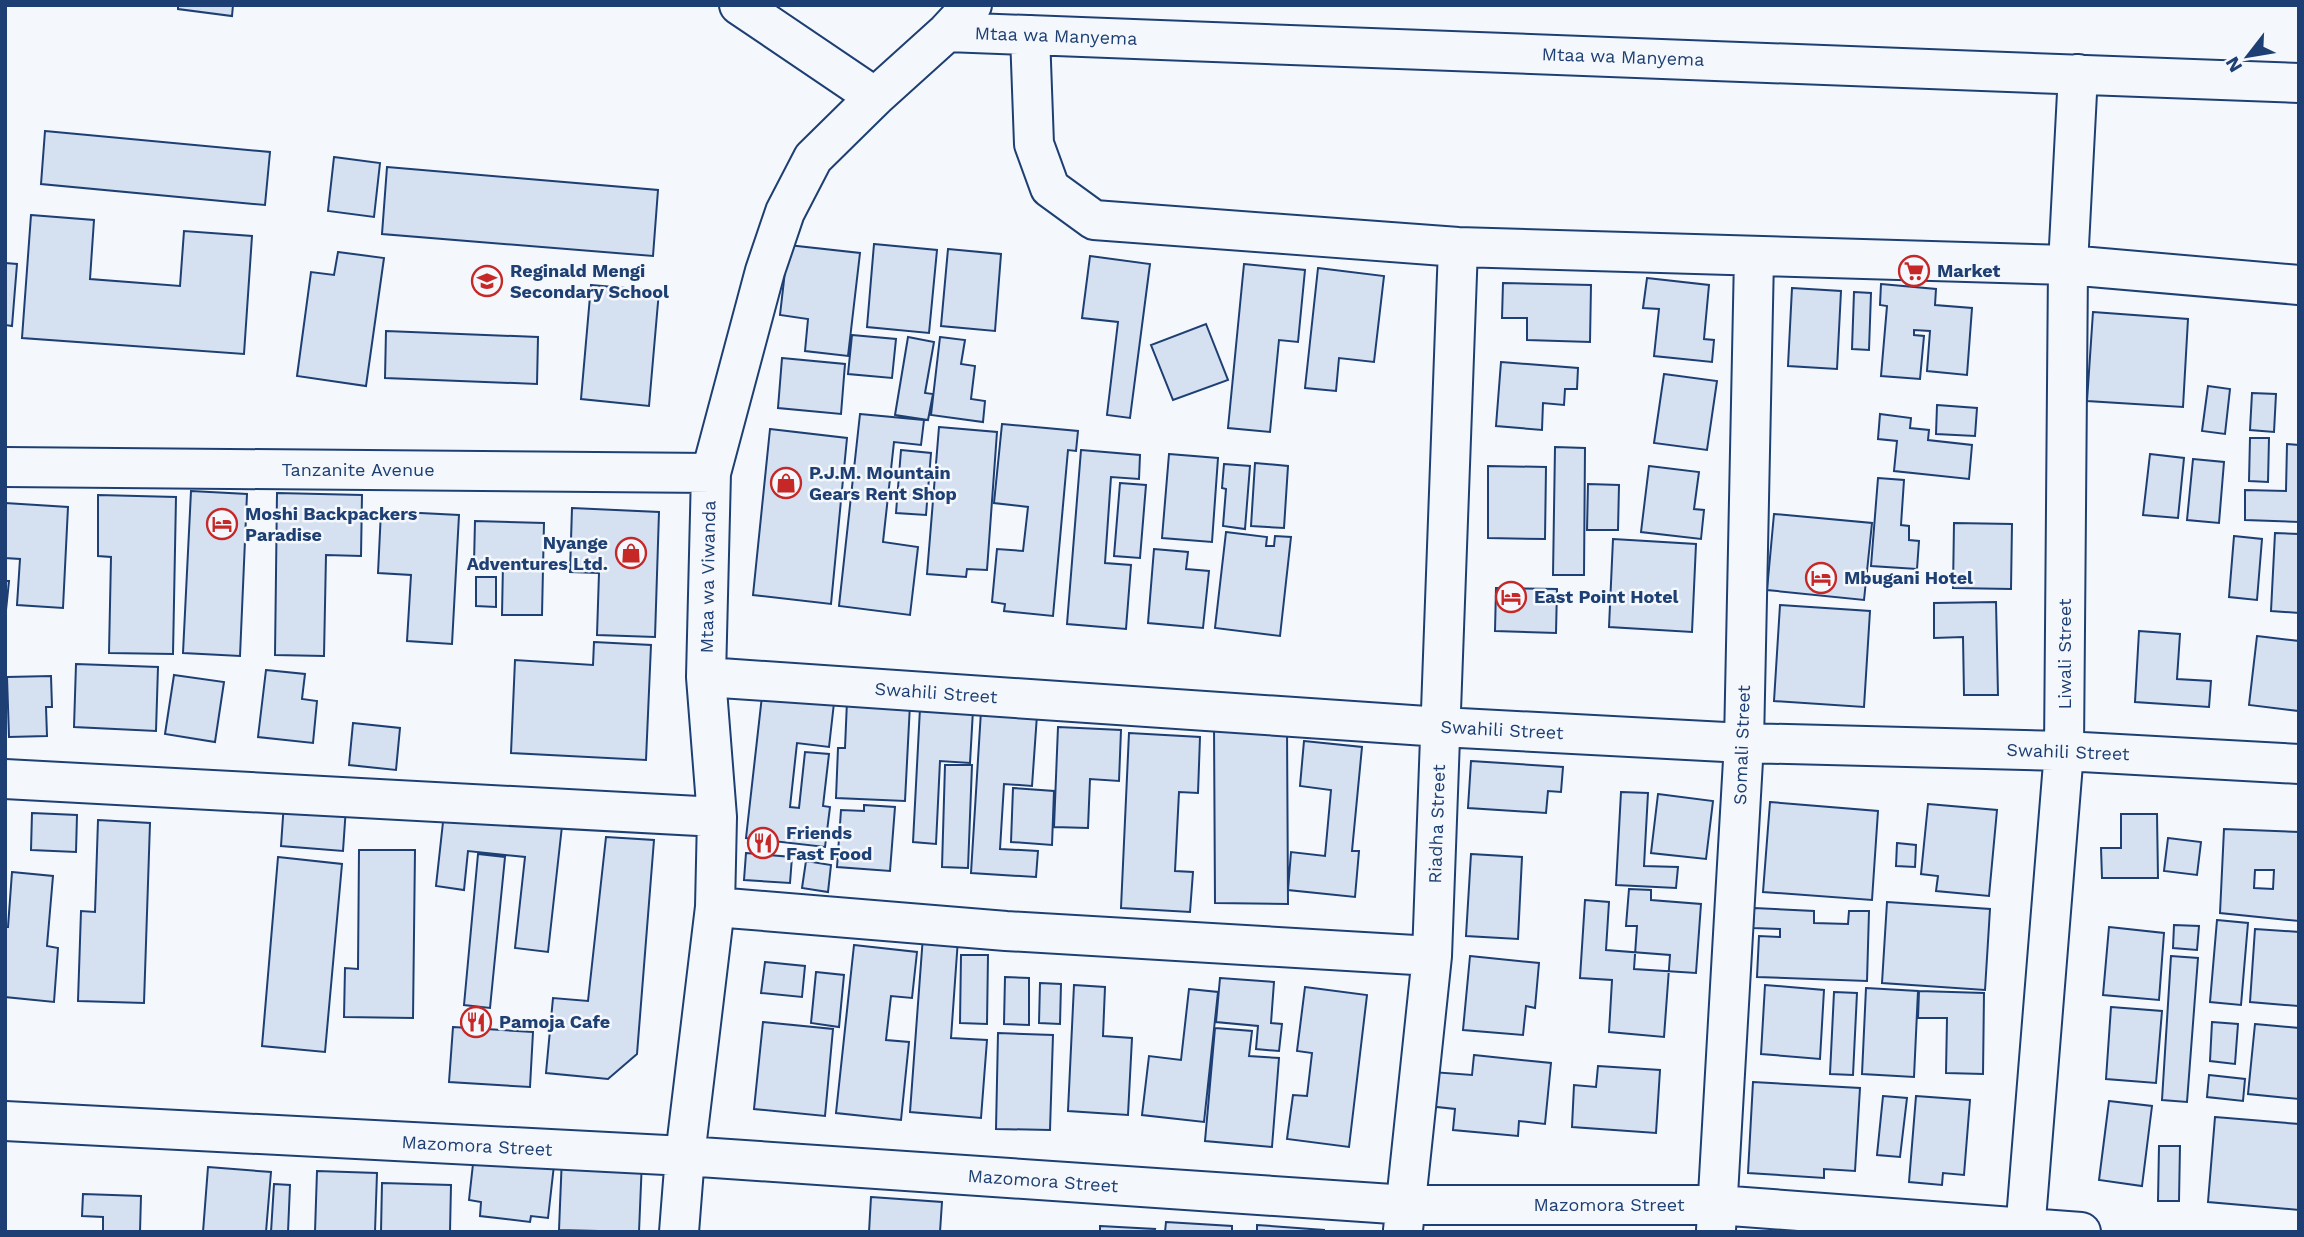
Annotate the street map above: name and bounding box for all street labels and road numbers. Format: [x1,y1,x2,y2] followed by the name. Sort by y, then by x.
[974,22,1138,49] street label: Mtaa wa Manyema
[1541,43,1705,70] street label: Mtaa wa Manyema
[281,459,435,480] street label: Tanzanite Avenue
[696,500,719,654] street label: Mtaa wa Viwanda
[2054,598,2075,710] street label: Liwali Street
[874,678,999,707] street label: Swahili Street
[1729,684,1754,805] street label: Somali Street
[1440,716,1565,743] street label: Swahili Street
[2006,739,2130,764] street label: Swahili Street
[1424,764,1449,884] street label: Riadha Street
[401,1131,553,1160] street label: Mazomora Street
[967,1165,1119,1196] street label: Mazomora Street
[1534,1194,1685,1215] street label: Mazomora Street

